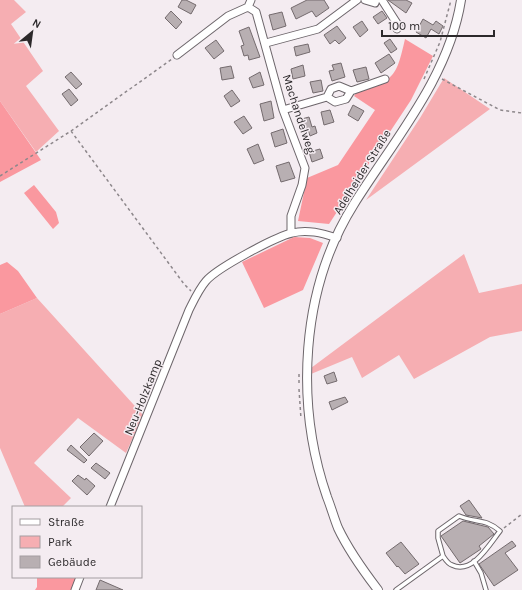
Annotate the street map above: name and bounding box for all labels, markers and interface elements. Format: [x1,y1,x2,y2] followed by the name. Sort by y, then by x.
[12,12,52,52] north arrow
[382,12,494,38] scale bar
[30,16,43,31] text: N
[388,19,420,33] text: 100 m
[280,73,318,156] street label: Machandelweg
[330,127,394,217] street label: Adelheider Straße
[121,357,165,437] street label: Neu-Holzkamp
[12,506,142,578] legend
[48,515,84,529] text: Straße
[48,535,73,549] text: Park
[48,555,96,569] text: Gebäude

